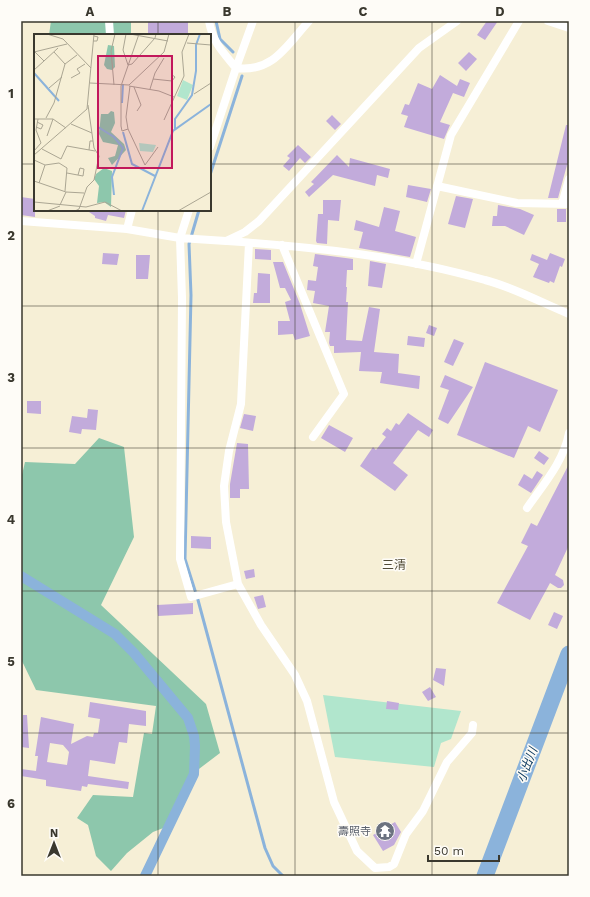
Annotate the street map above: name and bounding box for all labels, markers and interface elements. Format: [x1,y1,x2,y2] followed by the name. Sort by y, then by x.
[86,4,95,19] text: A
[223,4,232,19] text: B
[359,4,368,19] text: C
[495,4,505,19] text: D
[34,34,211,211] inset map
[8,86,14,101] text: 1
[7,228,15,243] text: 2
[7,370,15,385] text: 3
[7,512,16,527] text: 4
[382,558,406,572] district label: 三清
[7,654,15,669] text: 5
[514,744,541,784] water label: 小出川
[7,796,15,811] text: 6
[374,820,396,842] temple icon: 壽照寺
[34,823,74,863] north arrow
[338,825,371,838] place label: 壽照寺
[50,827,58,840] text: N
[428,837,499,863] scale bar
[434,844,464,858] text: 50 m

